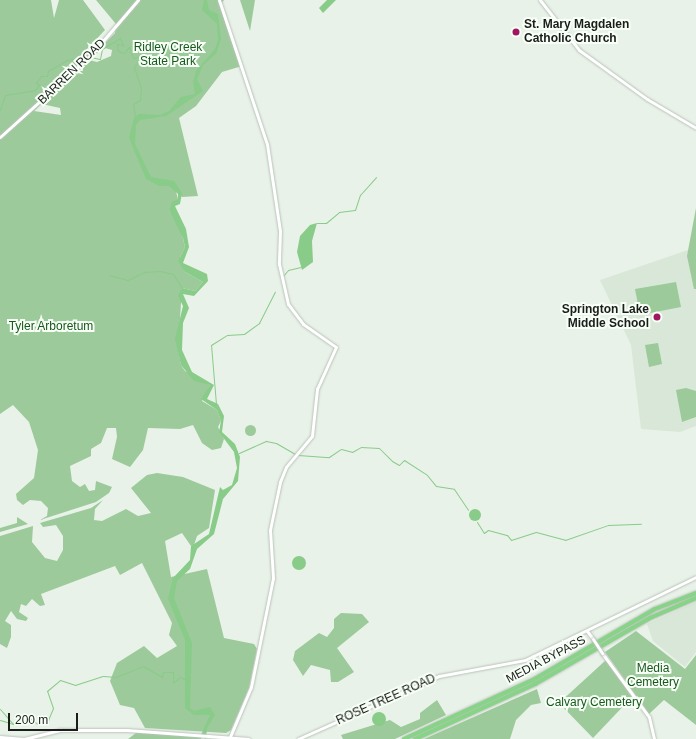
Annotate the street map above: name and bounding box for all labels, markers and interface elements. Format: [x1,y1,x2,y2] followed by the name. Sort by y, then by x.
[524,18,629,46] place label: St. Mary Magdalen Catholic Church
[511,27,521,37] marker: St. Mary Magdalen Catholic Church
[35,36,109,108] street label: BARREN ROAD
[134,41,202,69] park label: Ridley Creek State Park
[562,303,649,331] place label: Springton Lake Middle School
[652,312,662,322] marker: Springton Lake Middle School
[8,320,94,334] park label: Tyler Arboretum
[504,633,588,687] street label: MEDIA BYPASS
[627,662,679,690] park label: Media Cemetery
[334,672,438,728] street label: ROSE TREE ROAD
[546,696,642,710] park label: Calvary Cemetery
[10,705,80,731] scale bar
[15,713,48,727] text: 200 m

